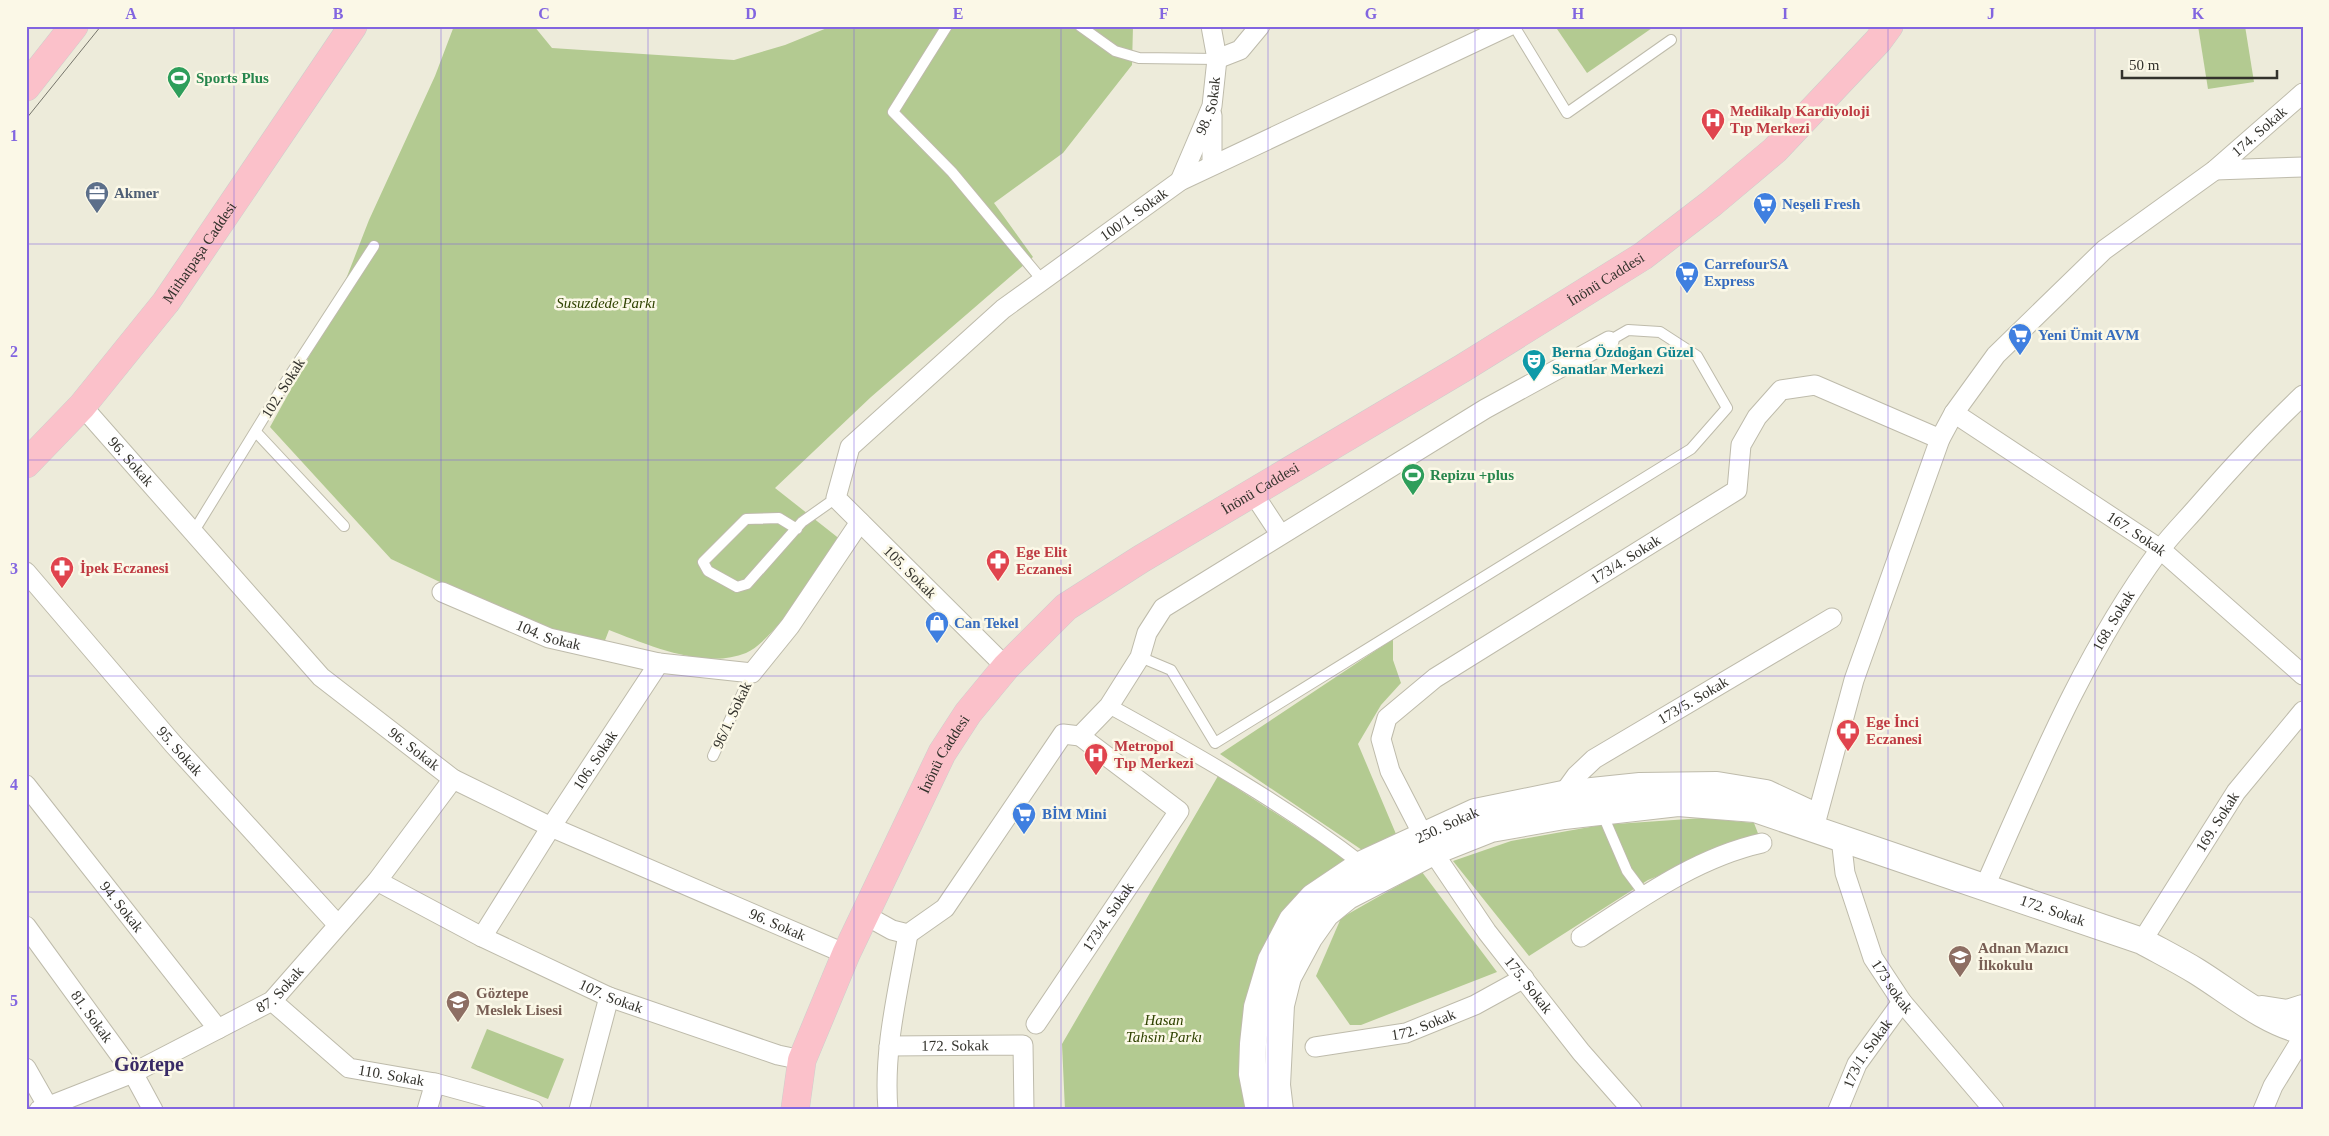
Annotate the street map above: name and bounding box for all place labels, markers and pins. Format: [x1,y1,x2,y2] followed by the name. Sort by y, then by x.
[166,65,192,99] sports icon: Sports Plus
[196,70,269,86] place label: Sports Plus
[1730,103,1870,136] place label: Medikalp Kardiyoloji Tıp Merkezi
[1700,107,1726,141] hospital icon: Medikalp Kardiyoloji Tıp Merkezi
[84,180,110,214] office icon: Akmer
[114,185,159,201] place label: Akmer
[1752,191,1778,225] supermarket icon: Neşeli Fresh
[1782,196,1861,212] place label: Neşeli Fresh
[1704,256,1789,289] place label: CarrefourSA Express
[1674,260,1700,294] supermarket icon: CarrefourSA Express
[2007,322,2033,356] supermarket icon: Yeni Ümit AVM
[2038,327,2139,343] place label: Yeni Ümit AVM
[1552,344,1694,377] place label: Berna Özdoğan Güzel Sanatlar Merkezi
[1521,348,1547,382] theatre icon: Berna Özdoğan Güzel Sanatlar Merkezi
[1400,462,1426,496] sports icon: Repizu +plus
[1430,467,1514,483] place label: Repizu +plus
[1016,544,1072,577] place label: Ege Elit Eczanesi
[985,548,1011,582] pharmacy icon: Ege Elit Eczanesi
[49,555,75,589] pharmacy icon: İpek Eczanesi
[80,560,169,576] place label: İpek Eczanesi
[924,610,950,644] shop icon: Can Tekel
[954,615,1019,631] place label: Can Tekel
[1866,714,1922,747] place label: Ege İnci Eczanesi
[1835,718,1861,752] pharmacy icon: Ege İnci Eczanesi
[1114,738,1194,771] place label: Metropol Tıp Merkezi
[1083,742,1109,776] hospital icon: Metropol Tıp Merkezi
[1011,801,1037,835] supermarket icon: BİM Mini
[1042,806,1107,822] place label: BİM Mini
[1978,940,2068,973] place label: Adnan Mazıcı İlkokulu
[1947,944,1973,978] school or university icon: Adnan Mazıcı İlkokulu
[476,985,562,1018] place label: Göztepe Meslek Lisesi
[445,989,471,1023] school or university icon: Göztepe Meslek Lisesi

